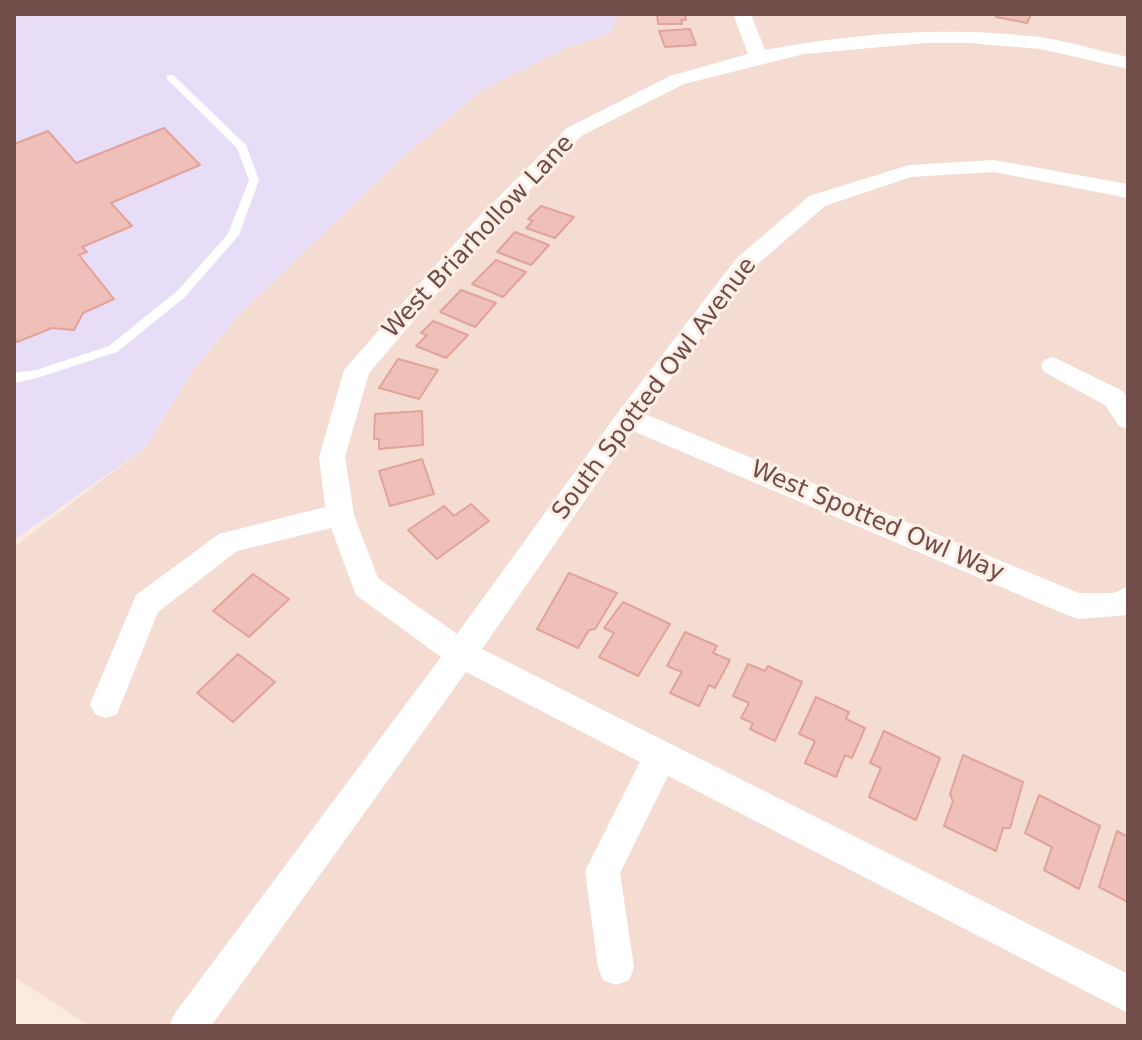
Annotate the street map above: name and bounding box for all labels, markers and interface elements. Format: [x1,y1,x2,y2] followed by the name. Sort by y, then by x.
[377,130,581,344] street label: West Briarhollow Lane
[547,252,763,526] street label: South Spotted Owl Avenue
[746,456,1008,588] street label: West Spotted Owl Way

